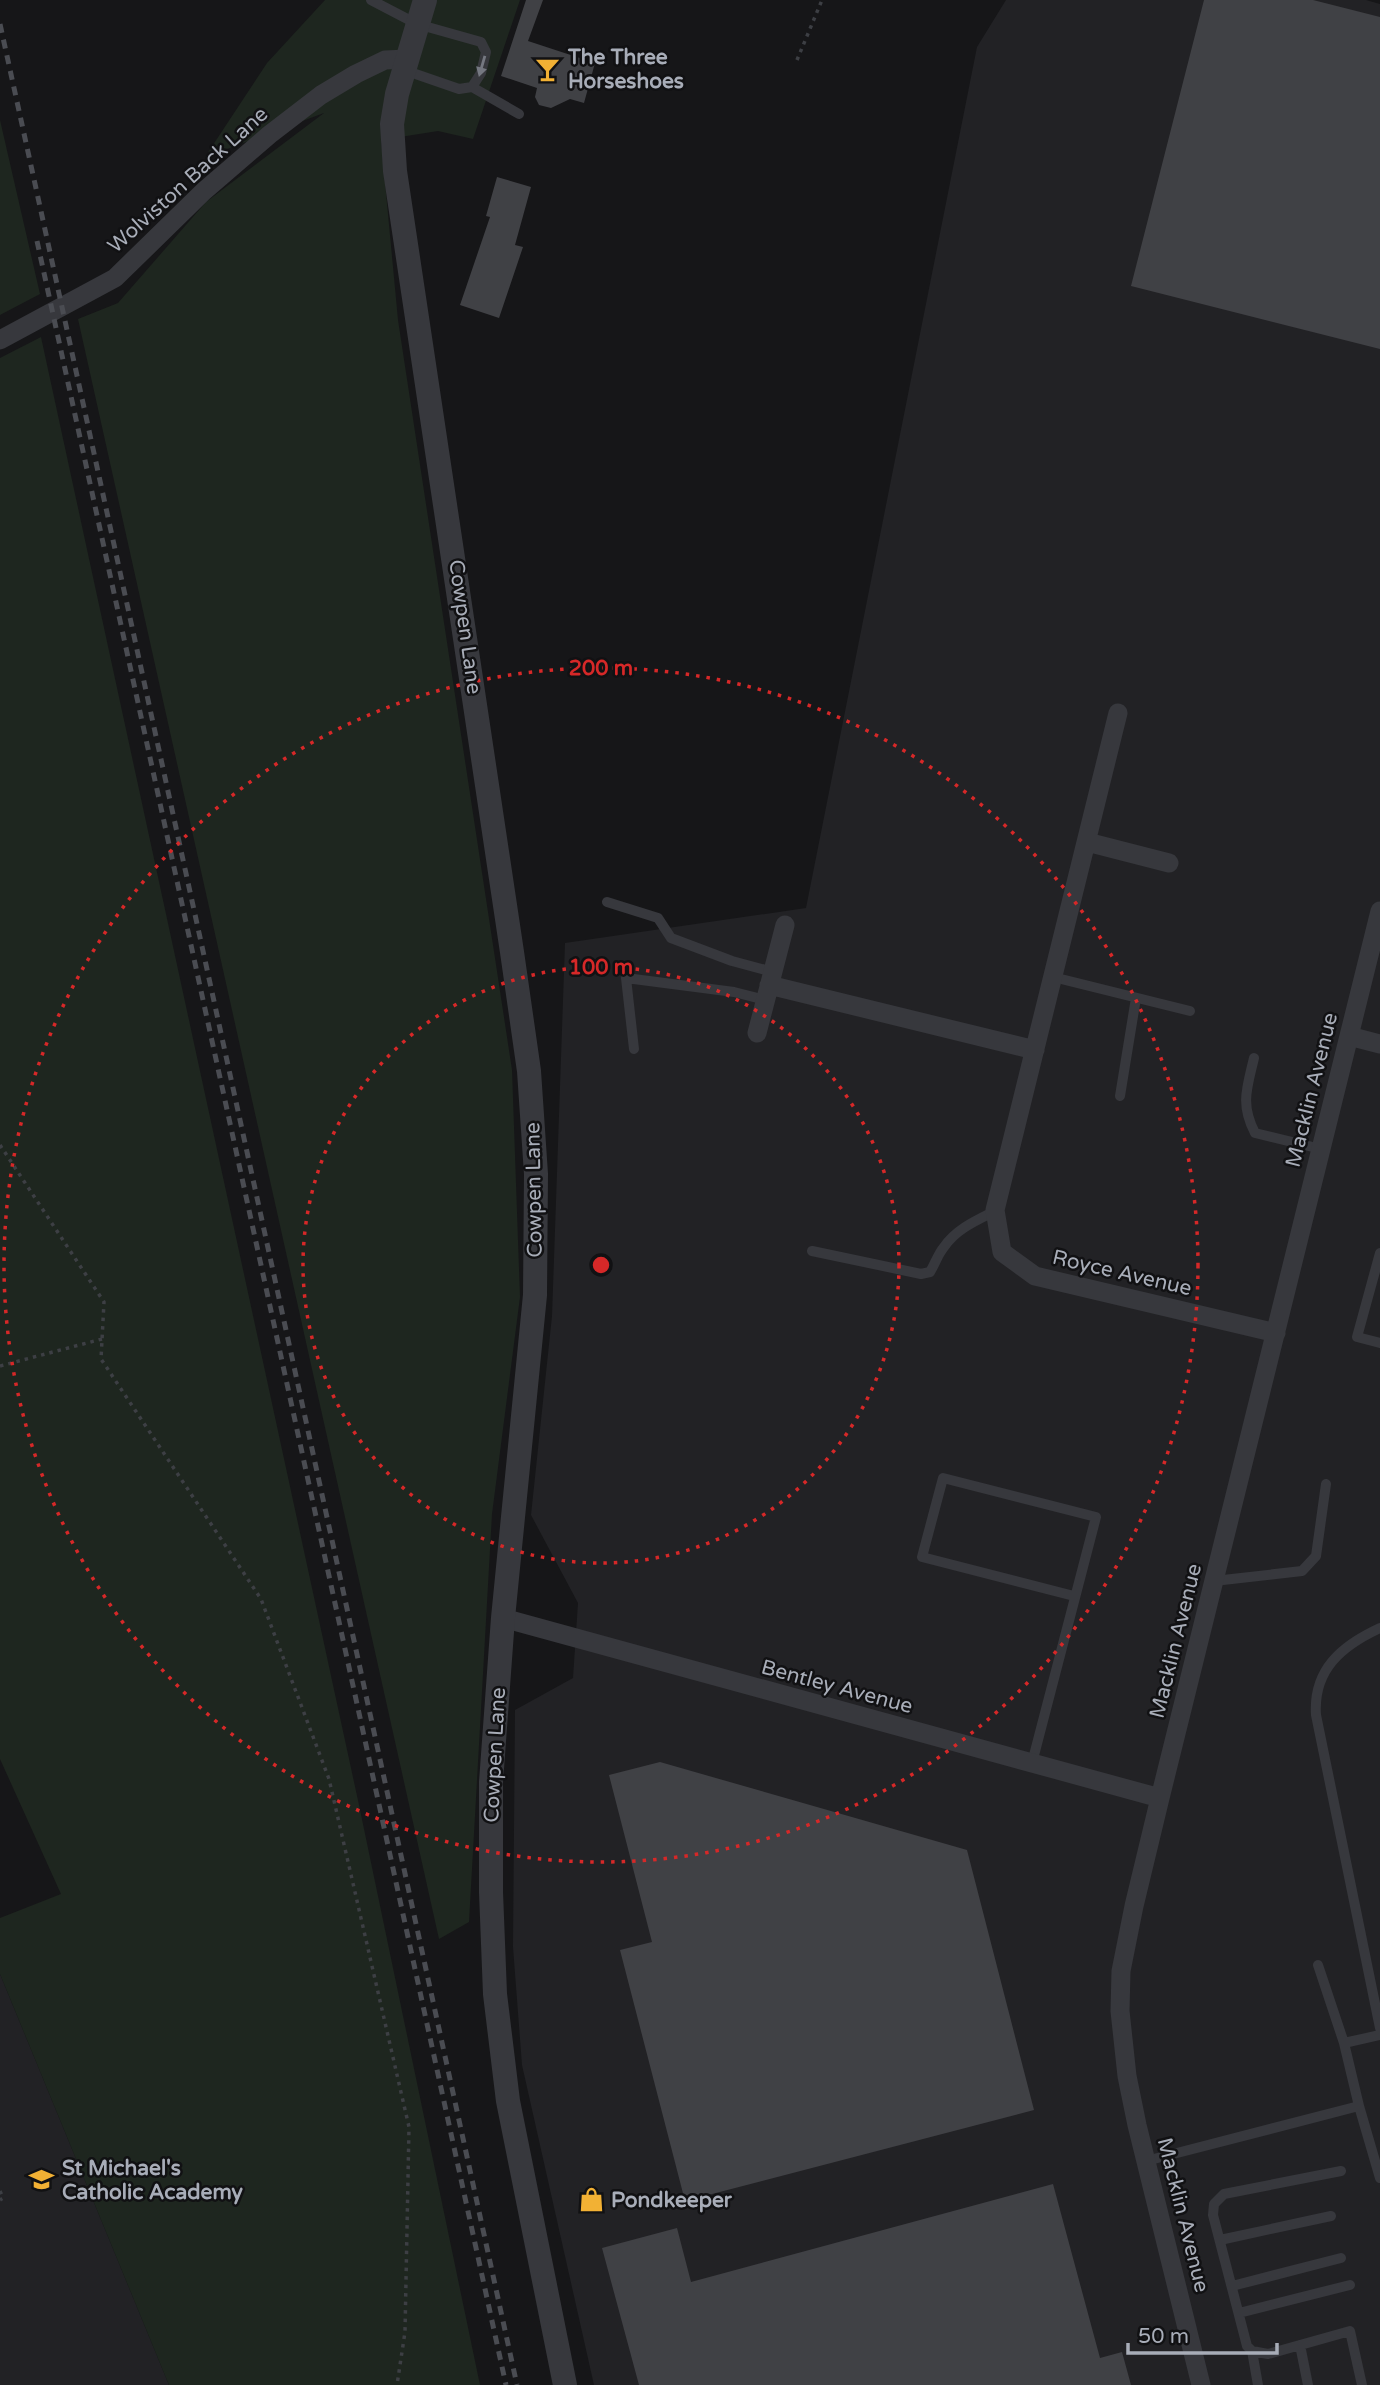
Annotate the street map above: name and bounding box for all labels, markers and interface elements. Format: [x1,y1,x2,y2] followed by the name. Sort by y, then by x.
[567,45,684,94] place label: The Three Horseshoes
[534,55,562,83] bar icon: The Three Horseshoes
[477,56,487,77] one-way arrow
[103,102,273,258] street label: Wolviston Back Lane
[443,558,487,696] street label: Cowpen Lane
[569,656,633,681] text: 200 m
[569,955,633,980] text: 100 m
[1281,1010,1343,1170] street label: Macklin Avenue
[520,1122,548,1258] street label: Cowpen Lane
[1050,1245,1194,1301] street label: Royce Avenue
[589,1253,613,1277] centre of rings
[1145,1561,1207,1721] street label: Macklin Avenue
[759,1655,916,1719] street label: Bentley Avenue
[479,1687,511,1823] street label: Cowpen Lane
[1152,2135,1214,2295] street label: Macklin Avenue
[62,2156,243,2205] place label: St Michael's Catholic Academy
[28,2166,56,2194] school or university icon: St Michael's Catholic Academy
[577,2186,605,2214] shop icon: Pondkeeper
[611,2188,733,2213] place label: Pondkeeper
[1128,2312,1277,2356] scale bar
[1138,2324,1189,2349] text: 50 m

